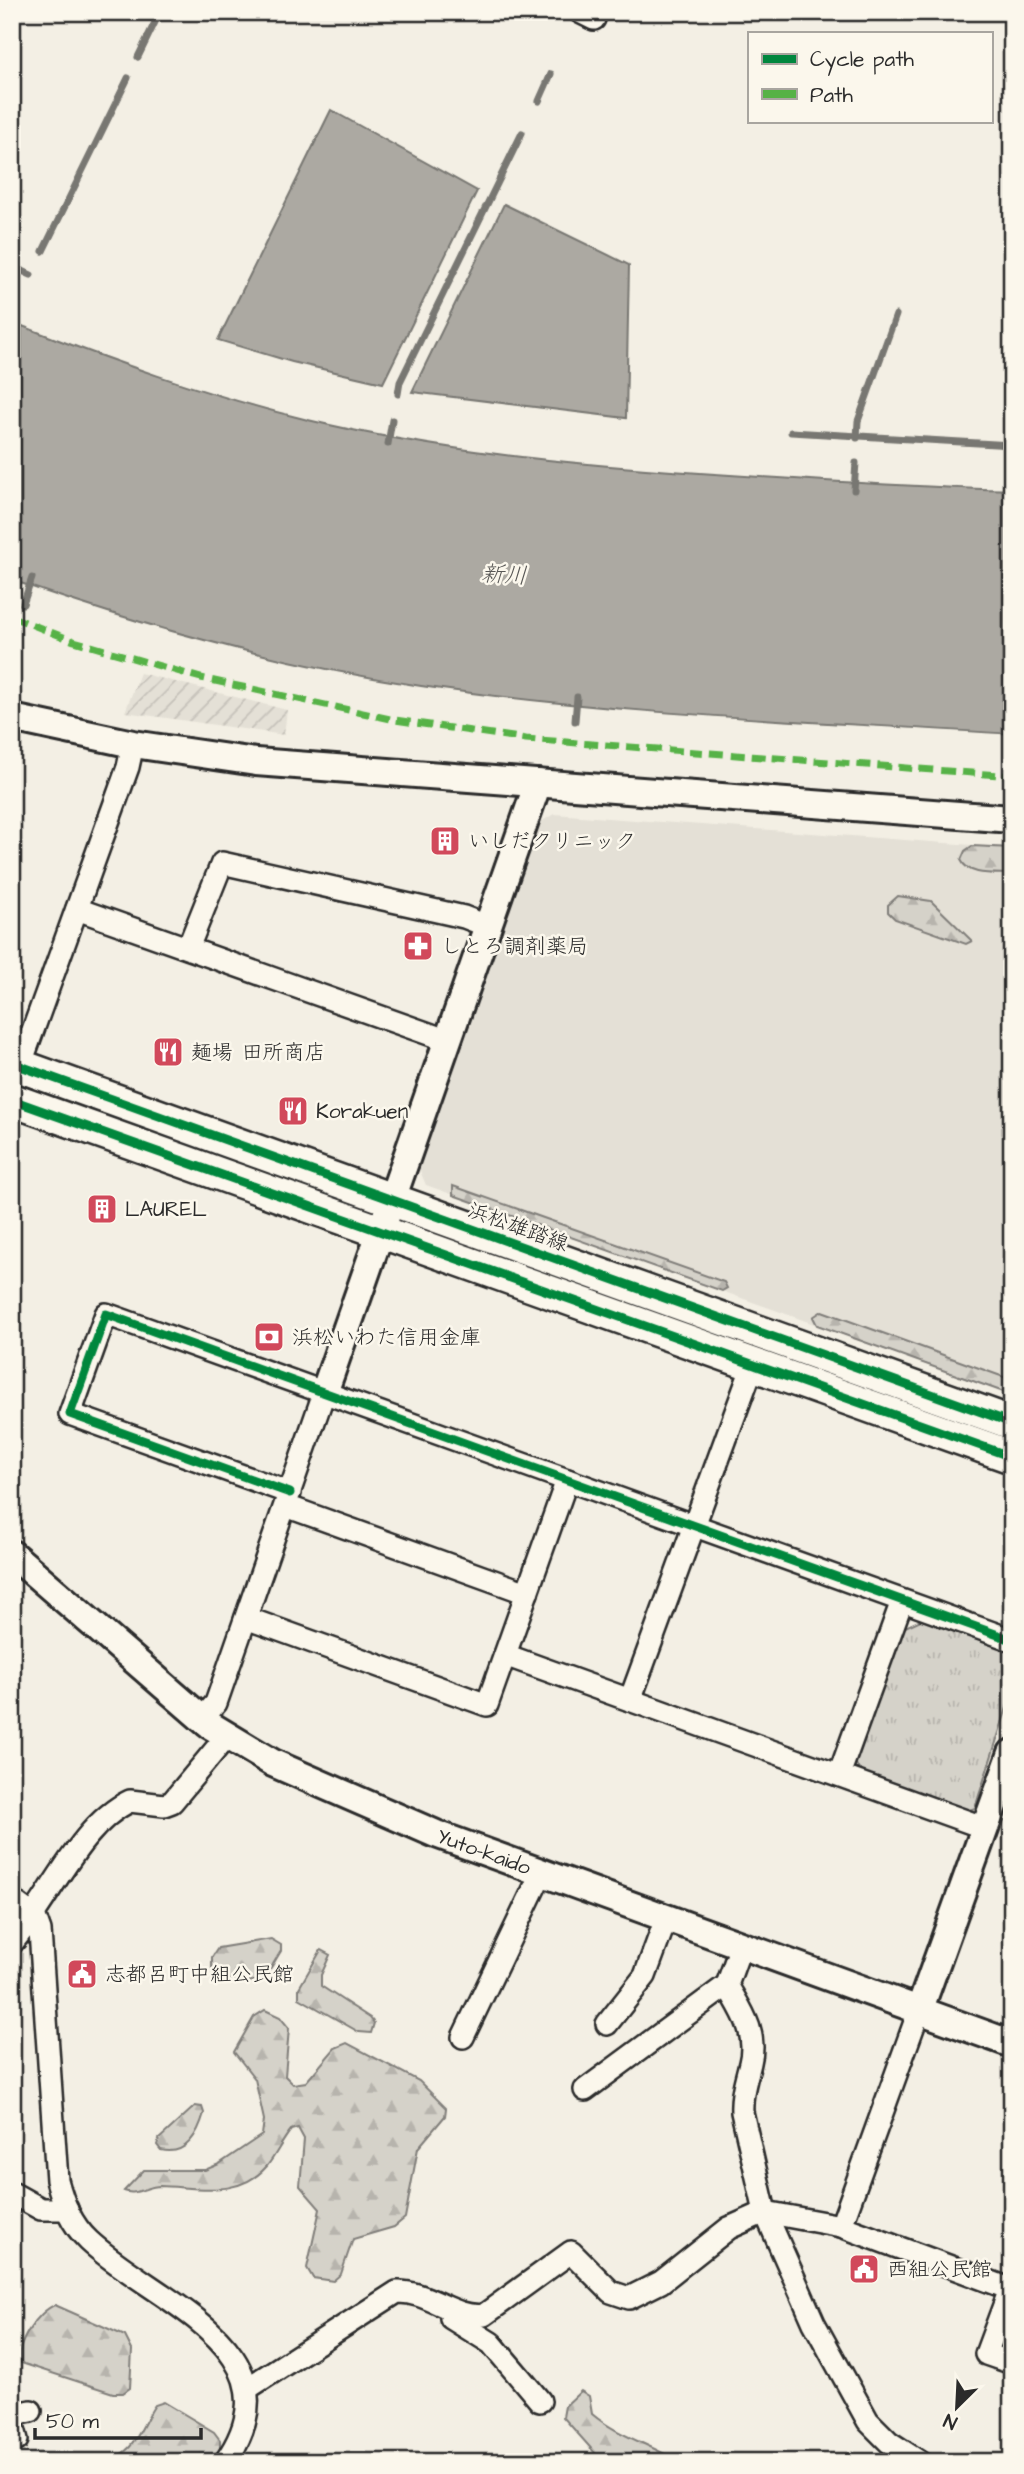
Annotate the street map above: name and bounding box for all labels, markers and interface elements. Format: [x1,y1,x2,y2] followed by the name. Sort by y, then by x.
[748,32,992,122] legend
[810,45,915,76] text: Cycle path
[810,81,854,110] text: Path
[480,558,528,592] water label: 新川
[428,824,462,858] building icon: いしだクリニック
[468,827,636,856] place label: いしだクリニック
[401,929,435,963] pharmacy icon: しとろ調剤薬局
[441,932,588,961] place label: しとろ調剤薬局
[151,1035,185,1069] restaurant icon: 麺場 田所商店
[191,1038,325,1067] place label: 麺場 田所商店
[276,1094,310,1128] restaurant icon: Korakuen
[316,1097,408,1126] place label: Korakuen
[85,1192,119,1226] building icon: LAUREL
[125,1195,207,1224] place label: LAUREL
[464,1195,572,1259] street label: 浜松雄踏線
[252,1320,286,1354] bank icon: 浜松いわた信用金庫
[292,1323,481,1352] place label: 浜松いわた信用金庫
[433,1821,535,1882] street label: Yuto-kaido
[65,1957,99,1991] public building icon: 志都呂町中組公民館
[105,1960,294,1989] place label: 志都呂町中組公民館
[847,2252,881,2286] public building icon: 西組公民館
[887,2255,992,2284] place label: 西組公民館
[922,2372,992,2442] north arrow
[35,2397,201,2441] scale bar
[940,2406,962,2436] text: N
[46,2407,100,2436] text: 50 m

